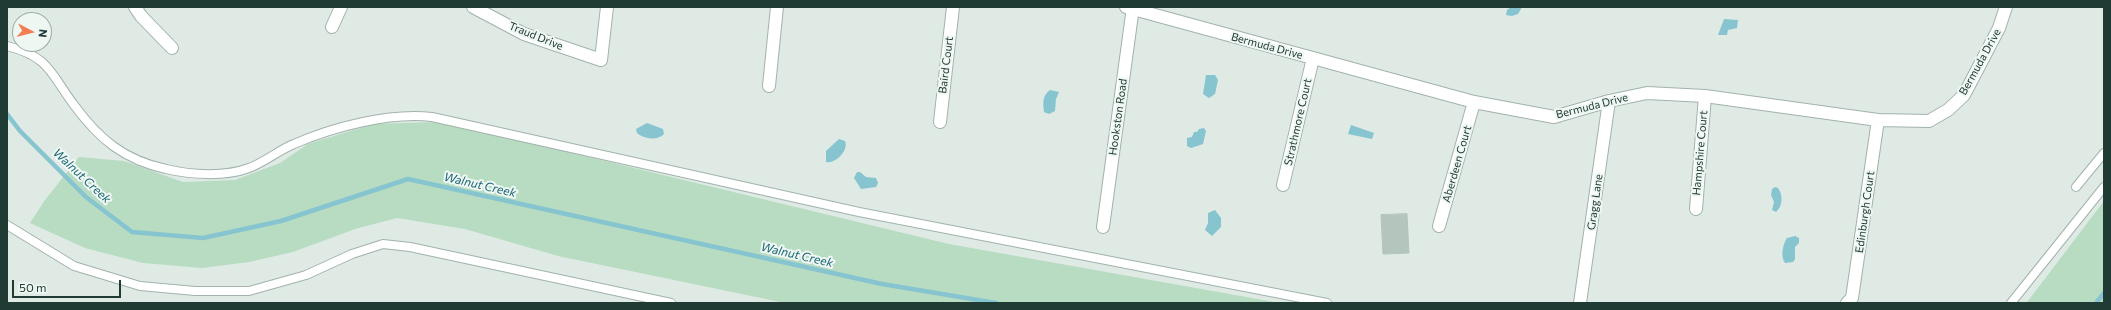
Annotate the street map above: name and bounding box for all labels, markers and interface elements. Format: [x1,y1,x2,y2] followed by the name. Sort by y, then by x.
[12,12,52,52] north arrow
[507,19,565,53] street label: Traud Drive
[1956,27,2004,97] street label: Bermuda Drive
[36,28,50,38] text: N
[1230,30,1304,62] street label: Bermuda Drive
[936,36,956,94] street label: Baird Court
[1282,77,1314,167] street label: Strathmore Court
[1106,78,1130,156] street label: Hookston Road
[1555,91,1629,121] street label: Bermuda Drive
[1690,110,1710,196] street label: Hampshire Court
[1440,124,1474,204] street label: Aberdeen Court
[50,146,114,206] water label: Walnut Creek
[442,170,518,200] water label: Walnut Creek
[1853,170,1877,254] street label: Edinburgh Court
[1585,173,1605,231] street label: Gragg Lane
[759,240,835,270] water label: Walnut Creek
[14,272,123,298] scale bar
[19,280,47,294] text: 50 m

